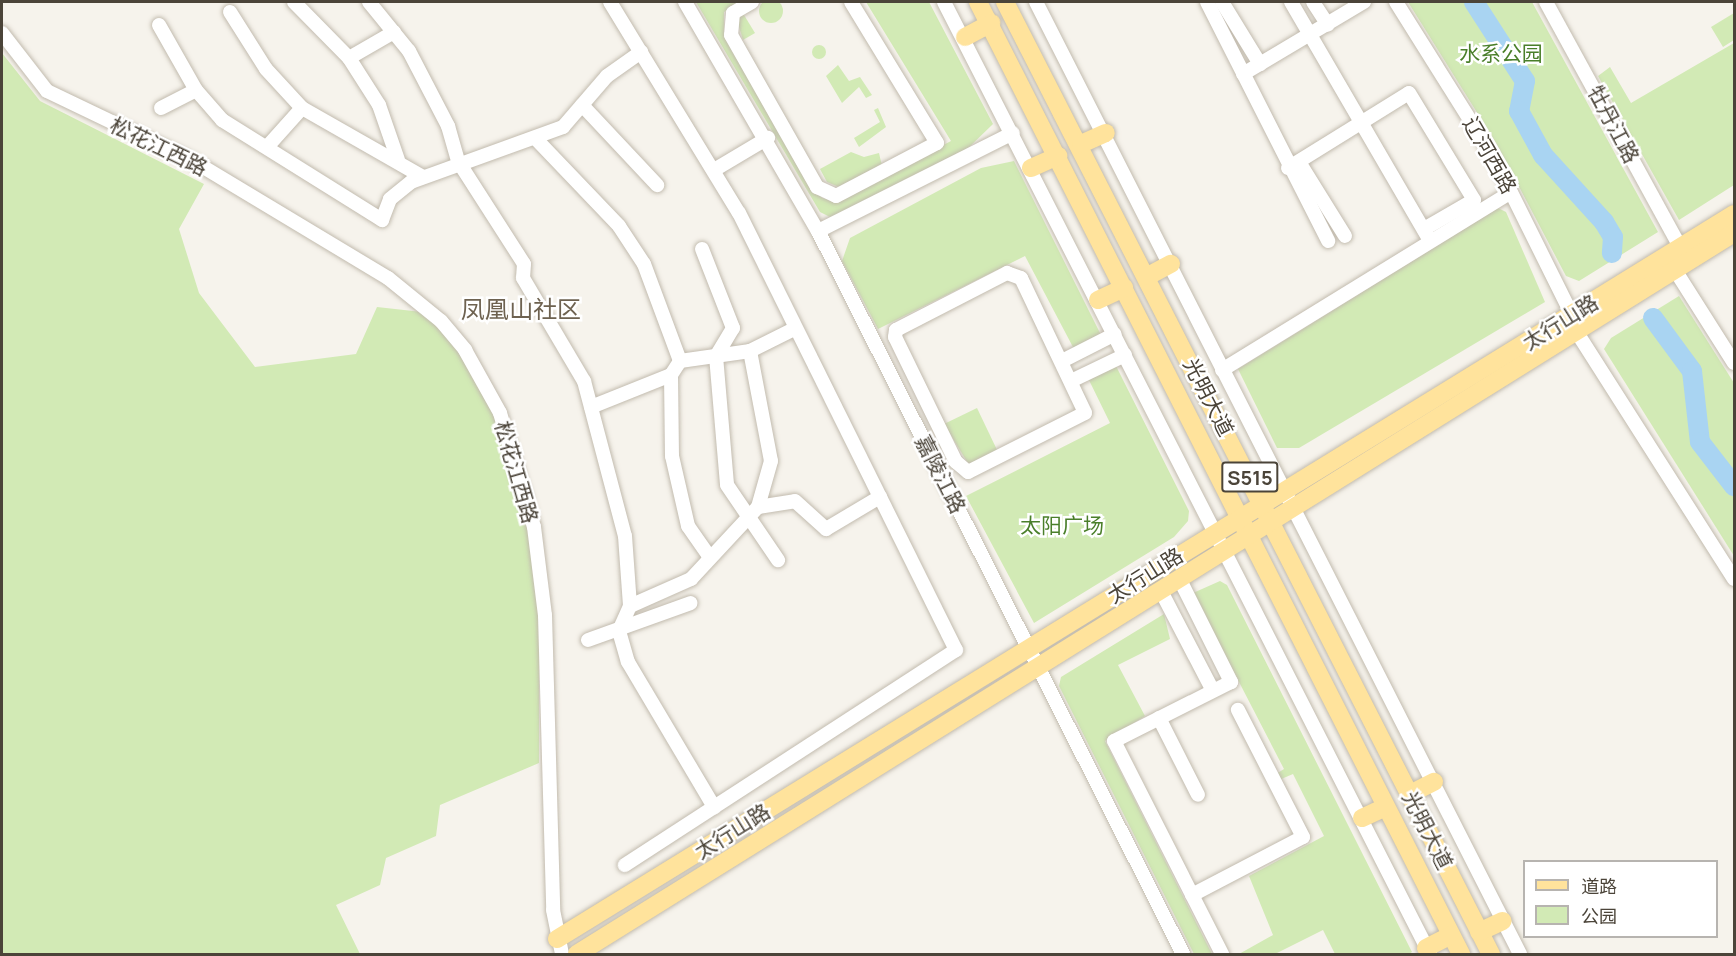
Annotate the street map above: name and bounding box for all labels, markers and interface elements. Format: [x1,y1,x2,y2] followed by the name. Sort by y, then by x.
[1459,40,1543,66] park label: 水系公园
[1583,81,1645,167] street label: 牡丹江路
[106,112,212,180] street label: 松花江西路
[1458,112,1522,198] street label: 辽河西路
[1518,289,1602,355] street label: 太行山路
[461,295,581,323] district label: 凤凰山社区
[1179,354,1239,440] street label: 光明大道
[490,418,544,526] street label: 松花江西路
[911,431,971,517] street label: 嘉陵江路
[1220,460,1280,494] road number: S515
[1020,512,1104,538] park label: 太阳广场
[1103,542,1187,608] street label: 太行山路
[1398,787,1458,873] street label: 光明大道
[690,798,774,864] street label: 太行山路
[1523,860,1718,938] legend
[1581,874,1617,898] text: 道路
[1581,904,1617,928] text: 公园

